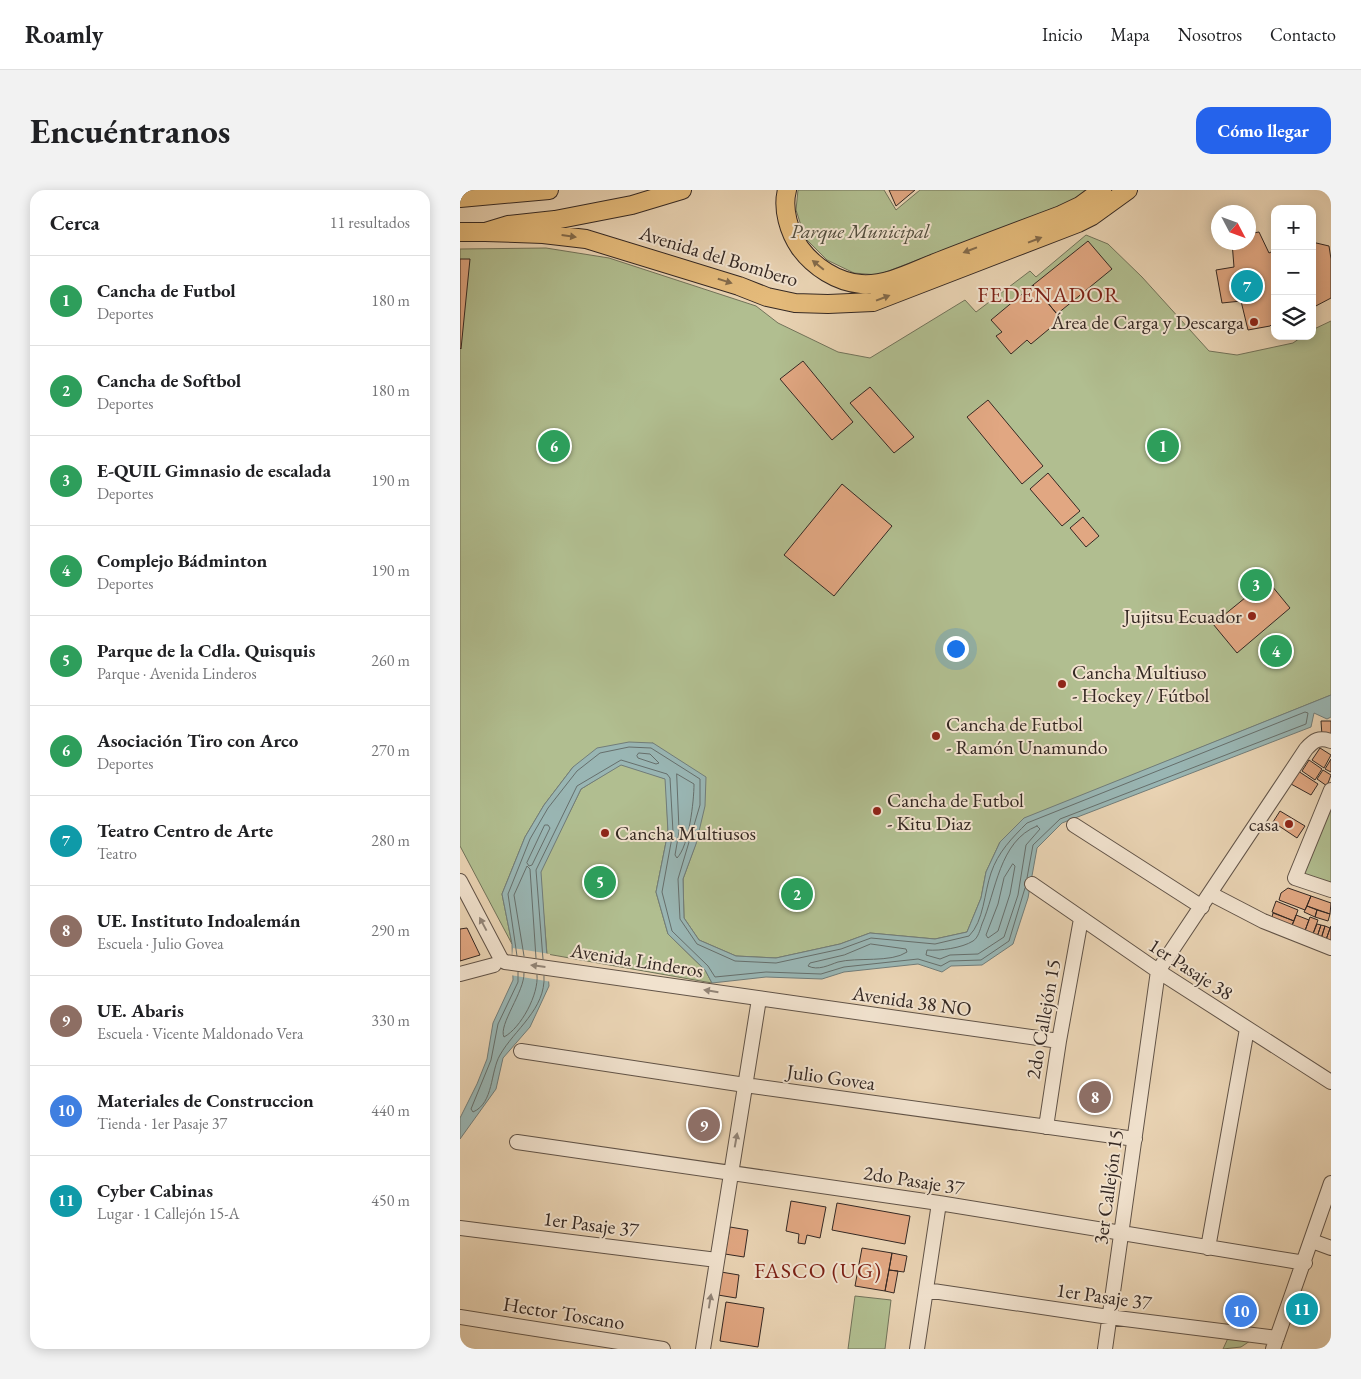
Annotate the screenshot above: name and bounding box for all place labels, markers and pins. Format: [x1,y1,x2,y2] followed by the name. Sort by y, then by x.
[1231,267,1263,305] pin: 7
[1050,309,1244,335] place label: Área de Carga y Descarga
[1248,316,1260,328] marker: Área de Carga y Descarga
[538,427,570,465] pin: 6
[1147,427,1179,465] pin: 1
[1240,566,1272,604] pin: 3
[1122,603,1242,629] place label: Jujitsu Ecuador
[1246,610,1258,622] marker: Jujitsu Ecuador
[1260,632,1292,670] pin: 4
[1072,659,1210,708] place label: Cancha Multiuso - Hockey / Fútbol
[1056,678,1068,690] marker: Cancha Multiuso - Hockey / Fútbol
[946,711,1108,760] place label: Cancha de Futbol - Ramón Unamundo
[930,730,942,742] marker: Cancha de Futbol - Ramón Unamundo
[887,787,1024,836] place label: Cancha de Futbol - Kitu Diaz
[871,805,883,817] marker: Cancha de Futbol - Kitu Diaz
[1249,811,1279,837] place label: casa
[1283,818,1295,830] marker: casa
[615,820,756,846] place label: Cancha Multiusos
[599,827,611,839] marker: Cancha Multiusos
[584,863,616,901] pin: 5
[781,875,813,913] pin: 2
[1079,1078,1111,1116] pin: 8
[688,1106,720,1144] pin: 9
[1286,1290,1318,1328] pin: 11
[1225,1292,1257,1330] pin: 10

